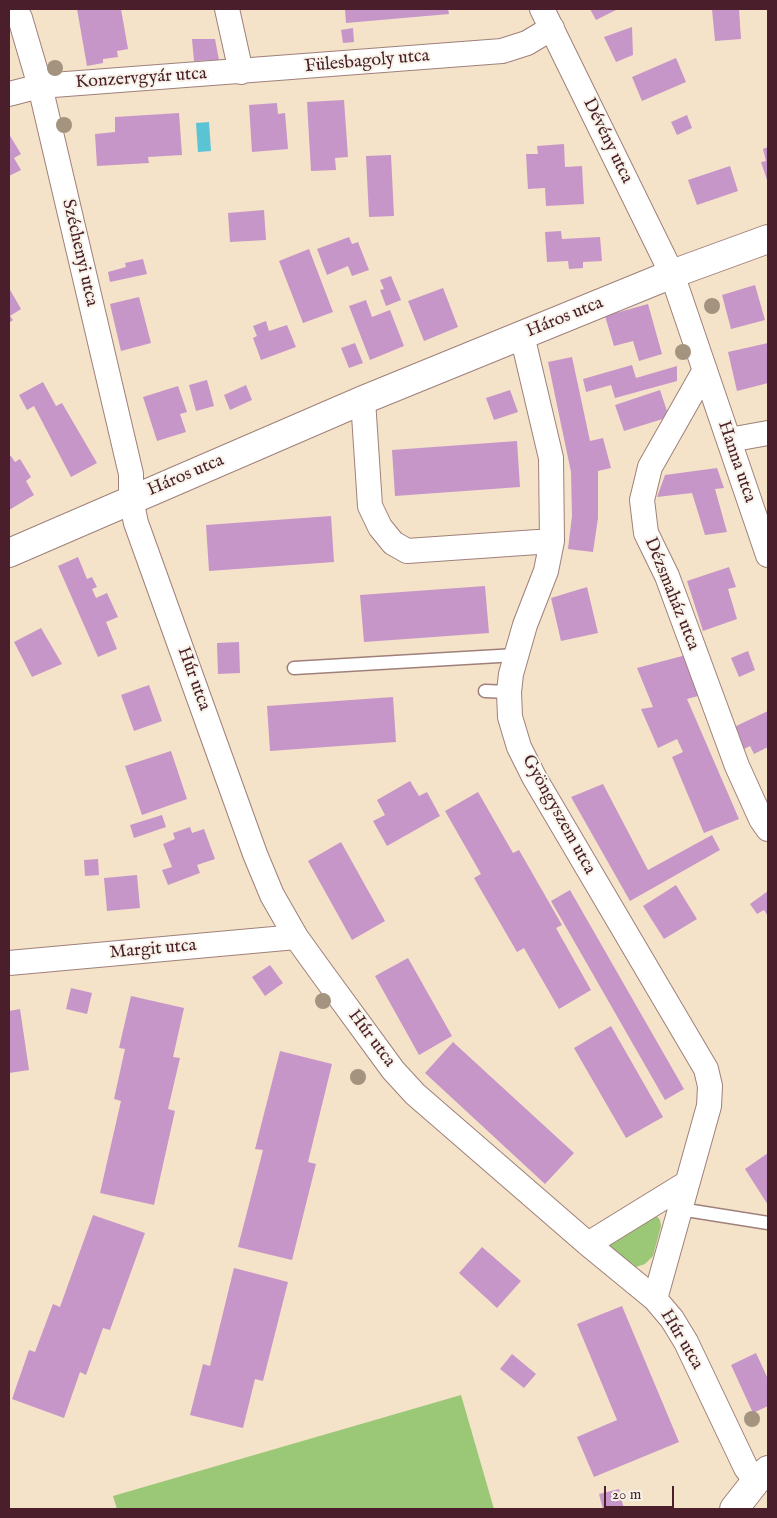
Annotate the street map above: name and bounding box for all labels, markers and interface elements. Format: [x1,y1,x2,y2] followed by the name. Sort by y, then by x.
[304,46,430,78] street label: Fülesbagoly utca
[75,64,207,94] street label: Konzervgyár utca
[577,95,637,187] street label: Dévény utca
[56,197,102,309] street label: Széchenyi utca
[523,293,607,343] street label: Háros utca
[712,418,760,506] street label: Hanna utca
[145,450,227,502] street label: Háros utca
[639,534,703,654] street label: Dézsmaház utca
[172,644,214,714] street label: Húr utca
[516,752,600,878] street label: Gyöngyszem utca
[109,935,197,965] street label: Margit utca
[342,1006,400,1072] street label: Húr utca
[655,1306,707,1374] street label: Húr utca
[607,1476,677,1508] scale bar
[612,1485,641,1504] text: 20 m

